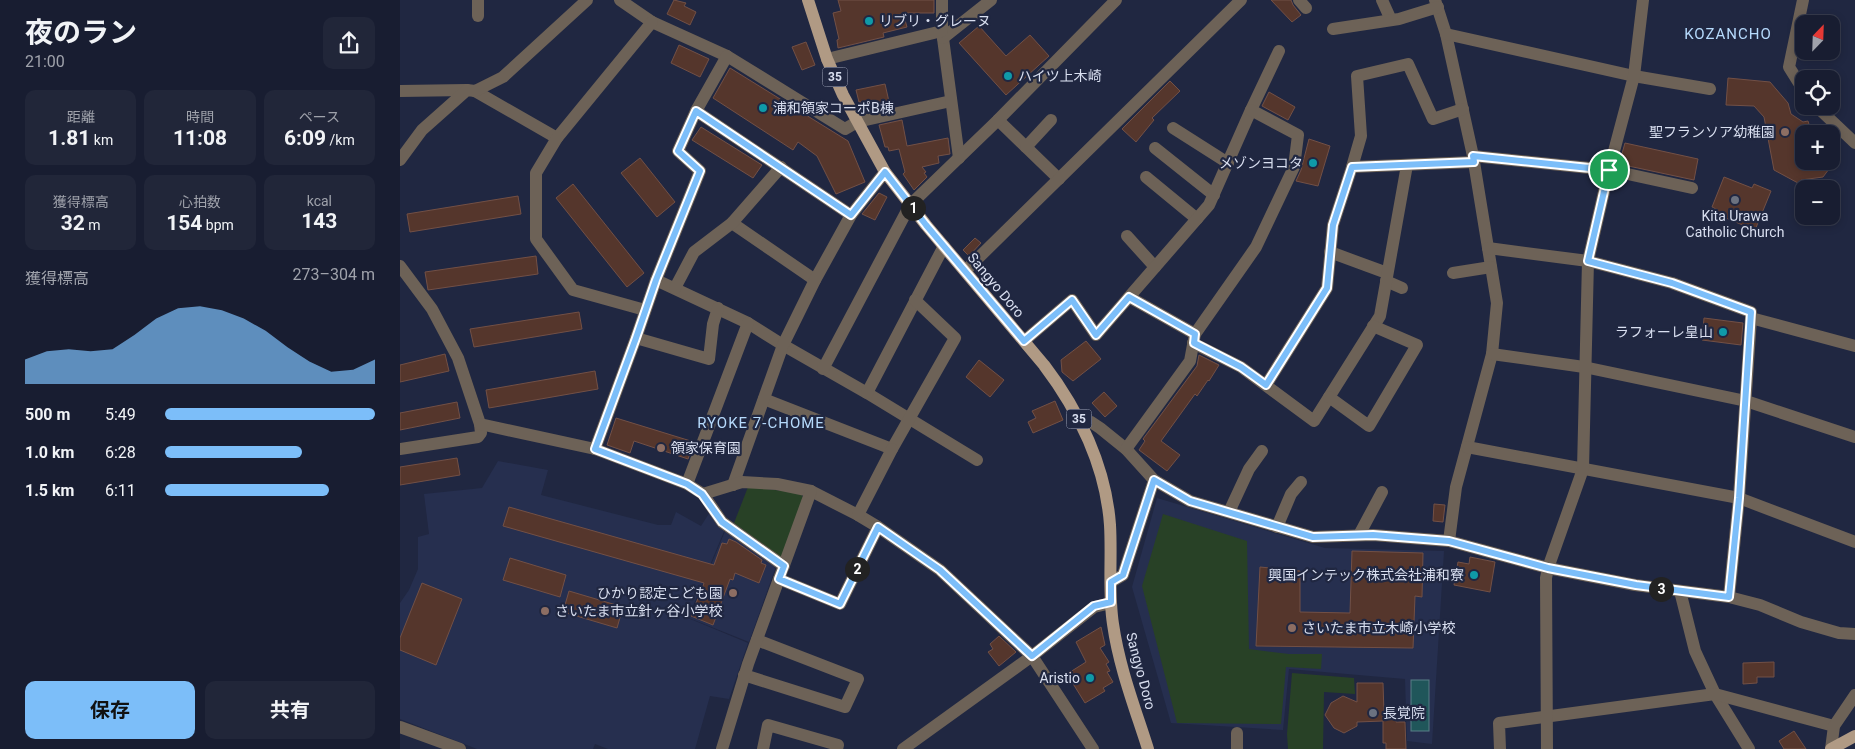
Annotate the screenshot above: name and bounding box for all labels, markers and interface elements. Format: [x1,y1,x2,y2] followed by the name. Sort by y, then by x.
[879,13,991,29] place label: リブリ・グレーヌ
[863,15,875,27] marker: リブリ・グレーヌ
[1795,15,1840,60] north arrow
[1795,15,1840,225] map controls
[25,16,137,49] text: 夜のラン
[323,17,375,69] button: share
[1684,25,1772,43] district label: KOZANCHO
[25,52,65,71] text: 21:00
[822,68,848,86] road number: 35
[1018,68,1102,84] place label: ハイツ上木崎
[1002,70,1014,82] marker: ハイツ上木崎
[1795,70,1840,115] button: locate
[773,100,894,116] place label: 浦和領家コーポB棟
[757,102,769,114] marker: 浦和領家コーポB棟
[67,109,95,125] text: 距離
[186,109,214,125] text: 時間
[299,109,340,125] text: ペース
[1649,124,1775,140] place label: 聖フランソア幼稚園
[1795,125,1840,170] button: +
[48,126,90,150] text: 1.81
[173,126,227,150] text: 11:08
[284,126,326,150] text: 6:09
[1779,126,1791,138] marker: 聖フランソア幼稚園
[90,132,113,148] text: km
[326,132,355,148] text: /km
[1588,149,1630,191] pin
[1219,155,1303,171] place label: メゾンヨコタ
[1595,156,1623,184] icon: arrive
[1307,157,1319,169] marker: メゾンヨコタ
[1795,180,1840,225] button: −
[307,193,332,209] text: kcal
[53,194,109,210] text: 獲得標高
[179,194,221,210] text: 心拍数
[1729,194,1741,206] marker: Kita Urawa Catholic Church
[900,196,926,220] pin: 1
[909,200,918,216] text: 1
[1686,208,1784,240] place label: Kita Urawa Catholic Church
[301,209,337,233] text: 143
[61,211,85,235] text: 32
[166,211,202,235] text: 154
[85,217,101,233] text: m
[202,217,234,233] text: bpm
[964,249,1028,321] street label: Sangyo Doro
[293,265,375,284] text: 273–304 m
[25,269,89,288] text: 獲得標高
[1615,324,1713,340] place label: ラフォーレ皇山
[1717,326,1729,338] marker: ラフォーレ皇山
[25,405,70,424] text: 500 m
[105,405,136,424] text: 5:49
[1066,409,1092,428] road number: 35
[697,414,825,432] district label: RYOKE 7-CHOME
[671,440,741,456] place label: 領家保育園
[655,442,667,454] marker: 領家保育園
[25,443,74,462] text: 1.0 km
[105,443,136,462] text: 6:28
[25,481,74,500] text: 1.5 km
[105,481,136,500] text: 6:11
[844,556,870,582] pin: 2
[853,561,862,577] text: 2
[1268,567,1464,583] place label: 興国インテック株式会社浦和寮
[1468,569,1480,581] marker: 興国インテック株式会社浦和寮
[1648,576,1674,602] pin: 3
[1657,581,1666,597] text: 3
[597,585,723,601] place label: ひかり認定こども園
[727,587,739,599] marker: ひかり認定こども園
[555,603,723,619] place label: さいたま市立針ヶ谷小学校
[539,605,551,617] marker: さいたま市立針ヶ谷小学校
[1302,620,1456,636] place label: さいたま市立木崎小学校
[1286,622,1298,634] marker: さいたま市立木崎小学校
[1123,631,1159,711] street label: Sangyo Doro
[1040,670,1080,686] place label: Aristio
[1084,672,1096,684] marker: Aristio
[25,681,195,739] button: 保存
[205,681,375,739] button: 共有
[1383,705,1425,721] place label: 長覚院
[1367,707,1379,719] marker: 長覚院

